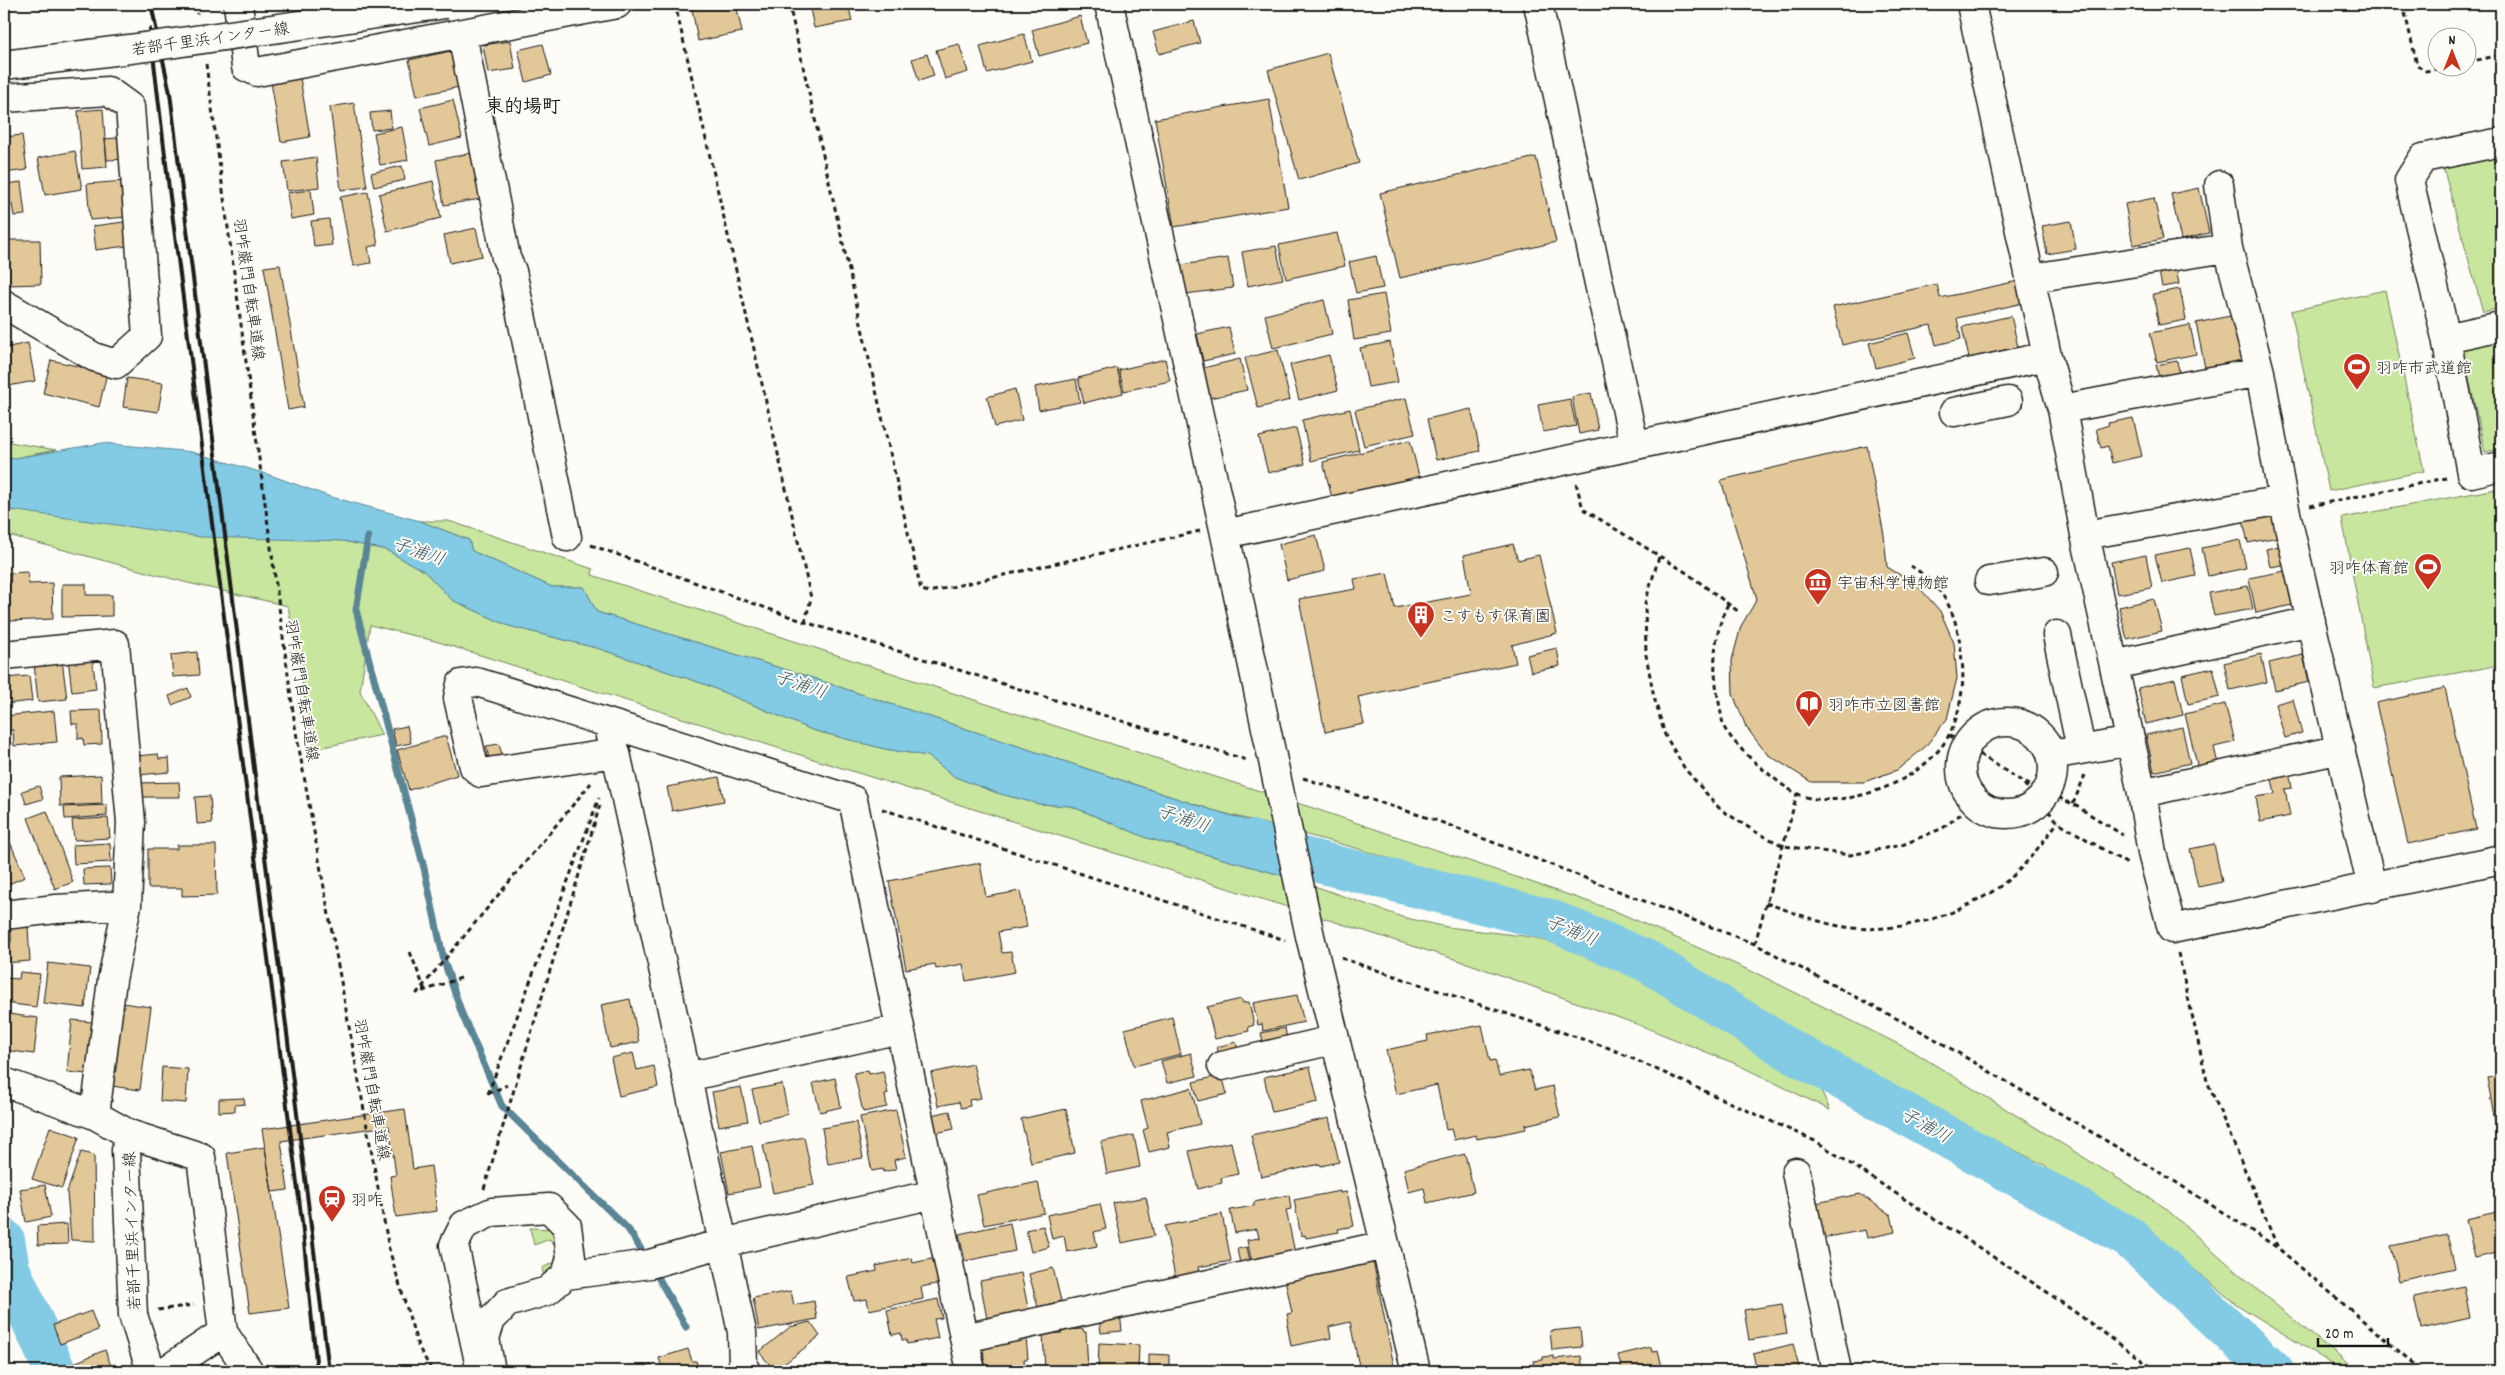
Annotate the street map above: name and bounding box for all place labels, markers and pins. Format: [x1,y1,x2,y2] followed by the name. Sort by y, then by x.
[2342,352,2372,391] sports icon: 羽咋市武道館
[2376,358,2472,381] place label: 羽咋市武道館
[2413,552,2443,591] sports icon: 羽咋体育館
[2329,558,2409,581] place label: 羽咋体育館
[1803,567,1833,606] museum icon: 宇宙科学博物館
[1837,573,1949,596] place label: 宇宙科学博物館
[1406,600,1436,639] building icon: こすもす保育園
[1440,606,1551,629] place label: こすもす保育園
[1794,689,1824,728] library icon: 羽咋市立図書館
[1828,695,1940,718] place label: 羽咋市立図書館
[317,1184,347,1223] station icon: 羽咋
[351,1190,383,1213] place label: 羽咋

